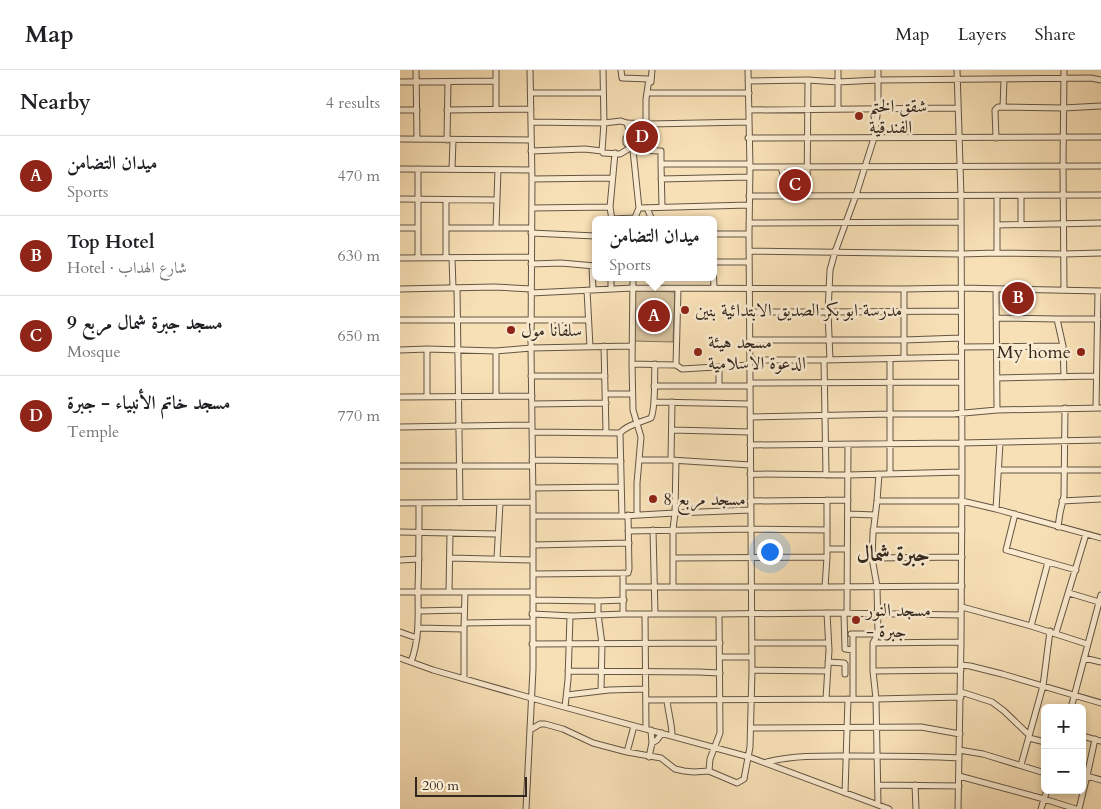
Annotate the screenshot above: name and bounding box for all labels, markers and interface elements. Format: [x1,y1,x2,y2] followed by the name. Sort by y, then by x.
[25,18,74,51] text: Map
[895,22,930,47] text: Map
[958,22,1007,47] text: Layers
[1035,22,1076,47] text: Share
[20,88,91,117] text: Nearby
[326,92,380,114] text: 4 results
[869,94,927,140] place label: شقق الختم الفندقية
[853,110,865,122] marker: شقق الختم الفندقية
[626,118,658,156] pin: D
[67,150,157,176] text: ميدان التضامن
[30,165,42,187] text: A
[338,165,380,187] text: 470 m
[779,166,811,204] pin: C
[67,181,108,203] text: Sports
[592,216,717,281] popup
[609,223,700,249] text: ميدان التضامن
[67,229,154,255] text: Top Hotel
[30,245,42,267] text: B
[338,245,380,267] text: 630 m
[609,254,651,276] text: Sports
[67,257,187,279] text: Hotel · شارع الهداب
[1002,279,1034,317] pin: B
[638,297,670,335] pin: A
[695,298,902,323] place label: مدرسة ابو بكر الصديق الابتدائية بنين
[679,304,691,316] marker: مدرسة ابو بكر الصديق الابتدائية بنين
[67,310,223,336] text: مسجد جبرة شمال مربع 9
[521,318,582,343] place label: سلفانا مول
[505,324,517,336] marker: سلفانا مول
[30,325,42,347] text: C
[338,325,380,347] text: 650 m
[708,330,806,376] place label: مسجد هيئة الدعوة الاسلامية
[997,340,1071,365] place label: My home
[67,341,121,363] text: Mosque
[692,346,704,358] marker: مسجد هيئة الدعوة الاسلامية
[1075,346,1087,358] marker: My home
[67,390,230,416] text: مسجد خاتم الأنبياء - جبرة
[29,405,43,427] text: D
[338,405,380,427] text: 770 m
[67,421,119,443] text: Temple
[663,487,746,515] place label: مسجد مربع 8
[647,493,659,505] marker: مسجد مربع 8
[757,539,783,565] your location
[856,539,930,569] district label: جبرة شمال
[864,598,931,644] place label: مسجد النور - جبرة
[850,614,862,626] marker: مسجد النور - جبرة
[1041,704,1086,794] map controls
[1041,704,1086,749] button: +
[1041,749,1086,794] button: −
[415,774,528,797] scale bar
[422,776,459,795] text: 200 m

